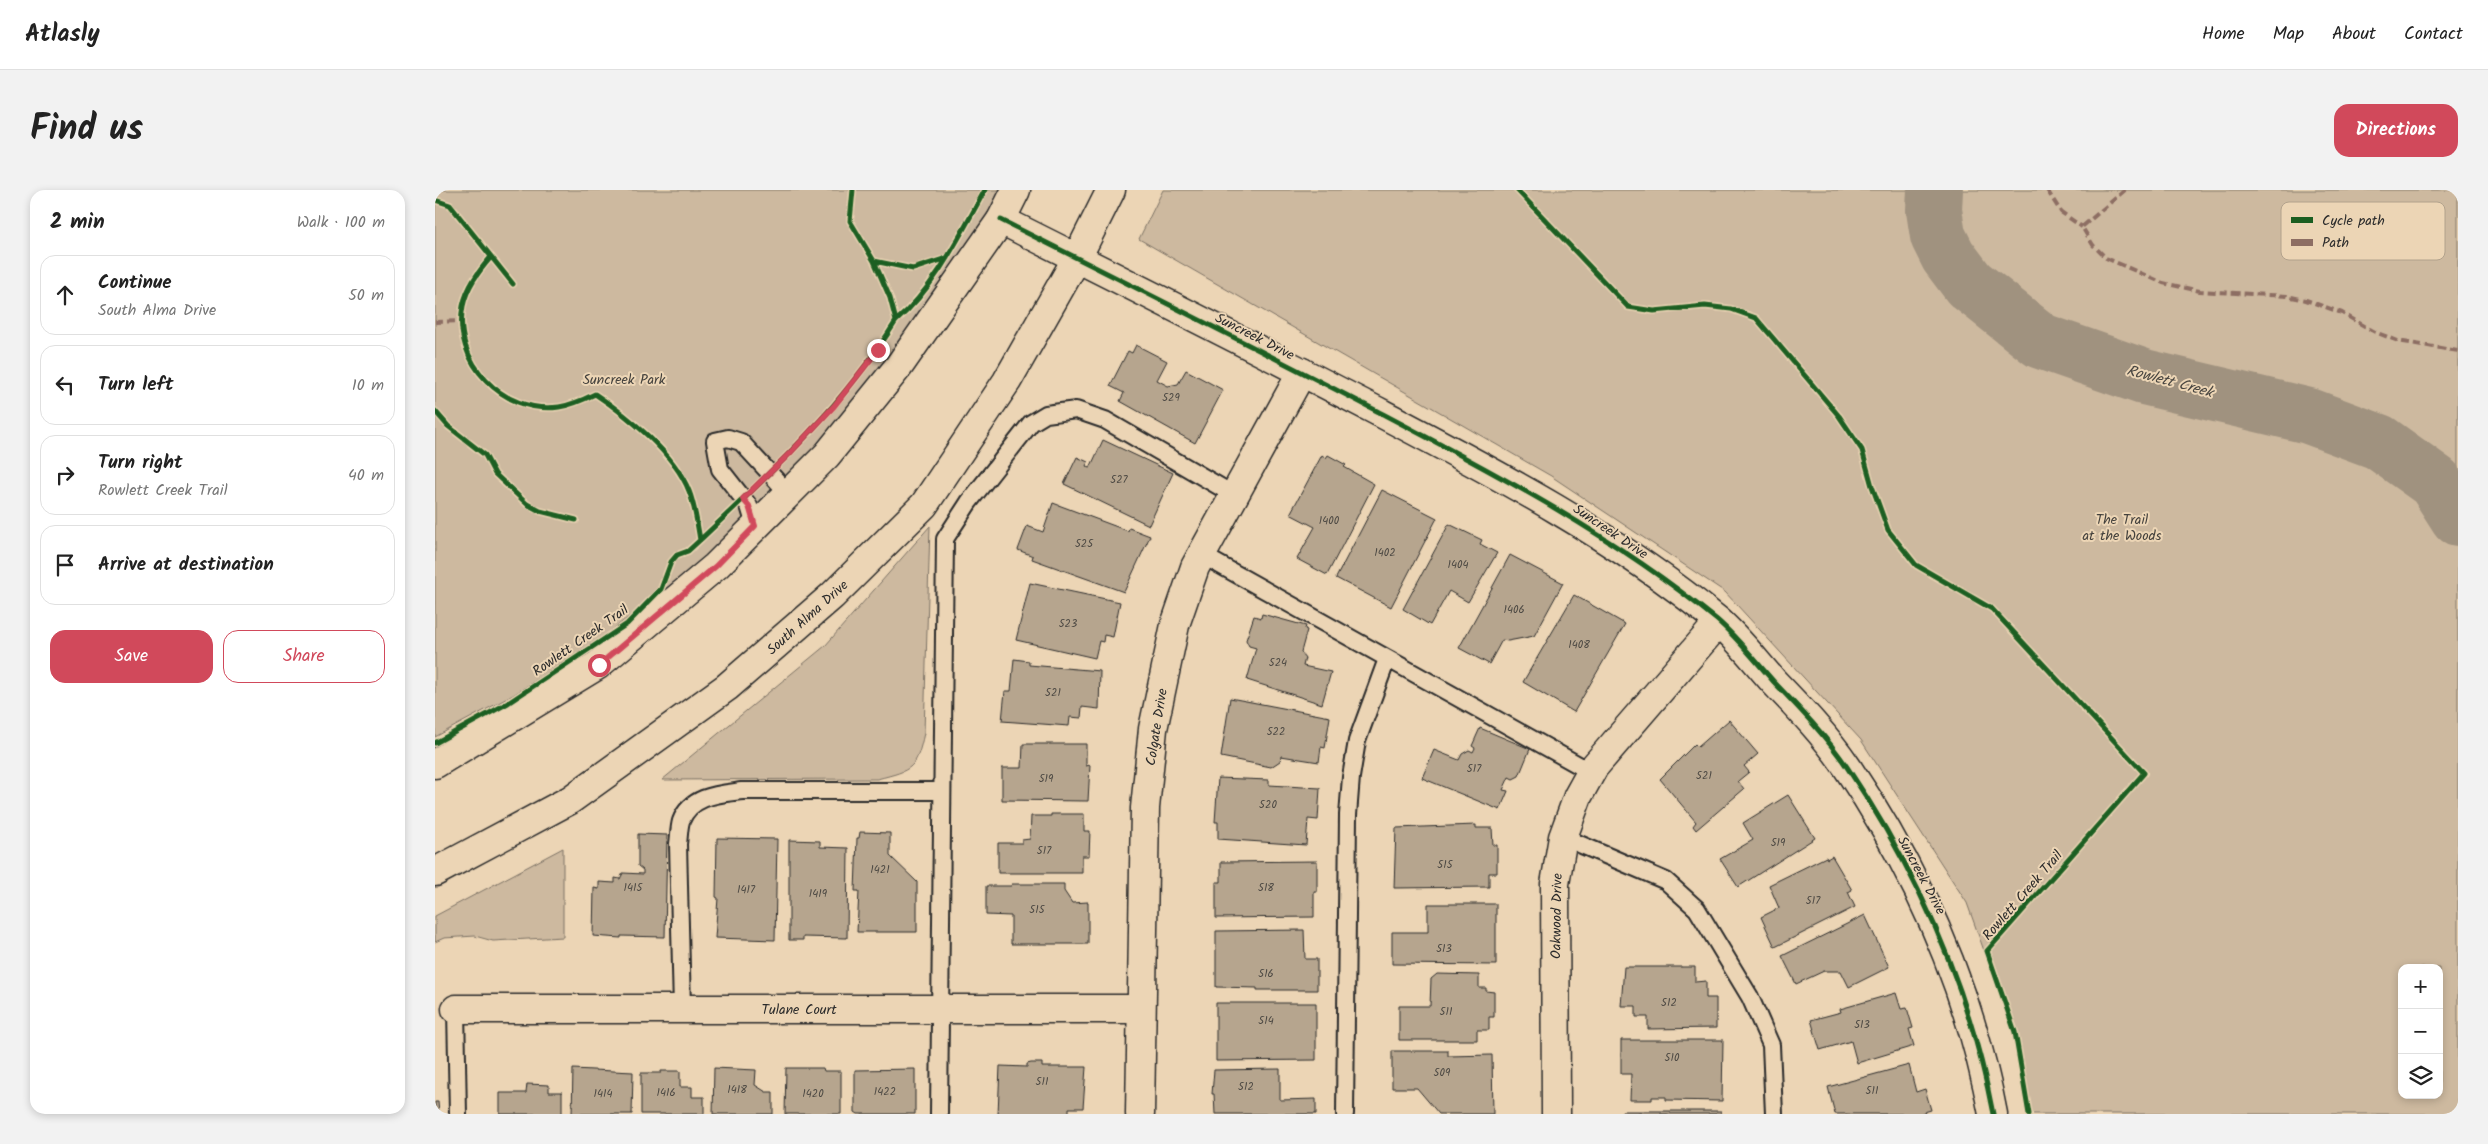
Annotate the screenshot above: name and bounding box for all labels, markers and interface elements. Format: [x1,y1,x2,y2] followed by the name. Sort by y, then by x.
[25,15,100,54] text: Atlasly
[2202,20,2245,49] text: Home
[2273,20,2304,49] text: Map
[2332,20,2376,49] text: About
[2404,20,2463,49] text: Contact
[30,102,143,158] text: Find us
[2334,104,2458,157] button: Directions
[2281,202,2445,260] legend
[50,206,105,239] text: 2 min
[297,210,385,235] text: Walk · 100 m
[2322,210,2385,232] text: Cycle path
[2322,232,2349,254] text: Path
[98,268,171,298] text: Continue
[51,281,79,309] icon: ahead
[348,283,384,308] text: 50 m
[98,298,216,323] text: South Alma Drive
[1211,307,1299,367] street label: Suncreek Drive
[867,339,890,362] route end
[2124,359,2217,405] water label: Rowlett Creek
[583,369,666,391] park label: Suncreek Park
[98,370,173,400] text: Turn left
[51,371,79,399] icon: left
[352,373,384,398] text: 10 m
[1162,389,1180,407] house number: 529
[98,448,183,478] text: Turn right
[51,461,79,489] icon: right
[348,463,384,488] text: 40 m
[1110,471,1129,489] house number: 527
[98,478,228,503] text: Rowlett Creek Trail
[1568,499,1653,566] street label: Suncreek Drive
[2082,509,2162,547] park label: The Trail at the Woods
[1319,512,1340,530] house number: 1400
[1075,535,1094,553] house number: 525
[1374,544,1396,562] house number: 1402
[98,550,274,580] text: Arrive at destination
[51,551,79,579] icon: arrive
[1447,556,1469,574] house number: 1404
[762,574,854,661] street label: South Alma Drive
[528,599,634,682] street label: Rowlett Creek Trail
[1503,601,1525,619] house number: 1406
[1059,615,1077,633] house number: 523
[50,630,213,683] button: Save
[223,630,385,683] button: Share
[1568,636,1590,654] house number: 1408
[588,654,611,677] route start
[1269,654,1287,672] house number: 524
[1045,684,1061,702] house number: 521
[1140,686,1174,767] street label: Colgate Drive
[1267,723,1285,741] house number: 522
[1467,760,1482,778] house number: 517
[1696,767,1712,785] house number: 521
[1039,770,1054,788] house number: 519
[1259,796,1277,814] house number: 520
[1891,832,1951,919] street label: Suncreek Drive
[1771,834,1786,852] house number: 519
[1037,842,1052,860] house number: 517
[1977,845,2069,946] street label: Rowlett Creek Trail
[1437,856,1454,874] house number: 515
[870,861,890,879] house number: 1421
[1545,872,1569,959] street label: Oakwood Drive
[624,879,644,897] house number: 1415
[1258,879,1274,897] house number: 518
[737,881,756,899] house number: 1417
[809,885,828,903] house number: 1419
[1806,892,1821,910] house number: 517
[1029,901,1046,919] house number: 515
[1436,940,1452,958] house number: 513
[2398,964,2443,1099] map controls
[2398,964,2443,1009] button: +
[1258,965,1274,983] house number: 516
[1661,994,1677,1012] house number: 512
[761,999,837,1021] street label: Tulane Court
[1440,1003,1452,1021] house number: 511
[2398,1009,2443,1054] button: −
[1258,1012,1274,1030] house number: 514
[1854,1016,1870,1034] house number: 513
[1665,1049,1680,1067] house number: 510
[2398,1054,2443,1099] button: layers
[1434,1064,1451,1082] house number: 509
[1036,1073,1048,1091] house number: 511
[1238,1078,1254,1096] house number: 512
[727,1081,747,1099] house number: 1418
[1866,1082,1878,1100] house number: 511
[874,1083,896,1101] house number: 1422
[656,1084,676,1102] house number: 1416
[593,1085,613,1103] house number: 1414
[802,1085,824,1103] house number: 1420

